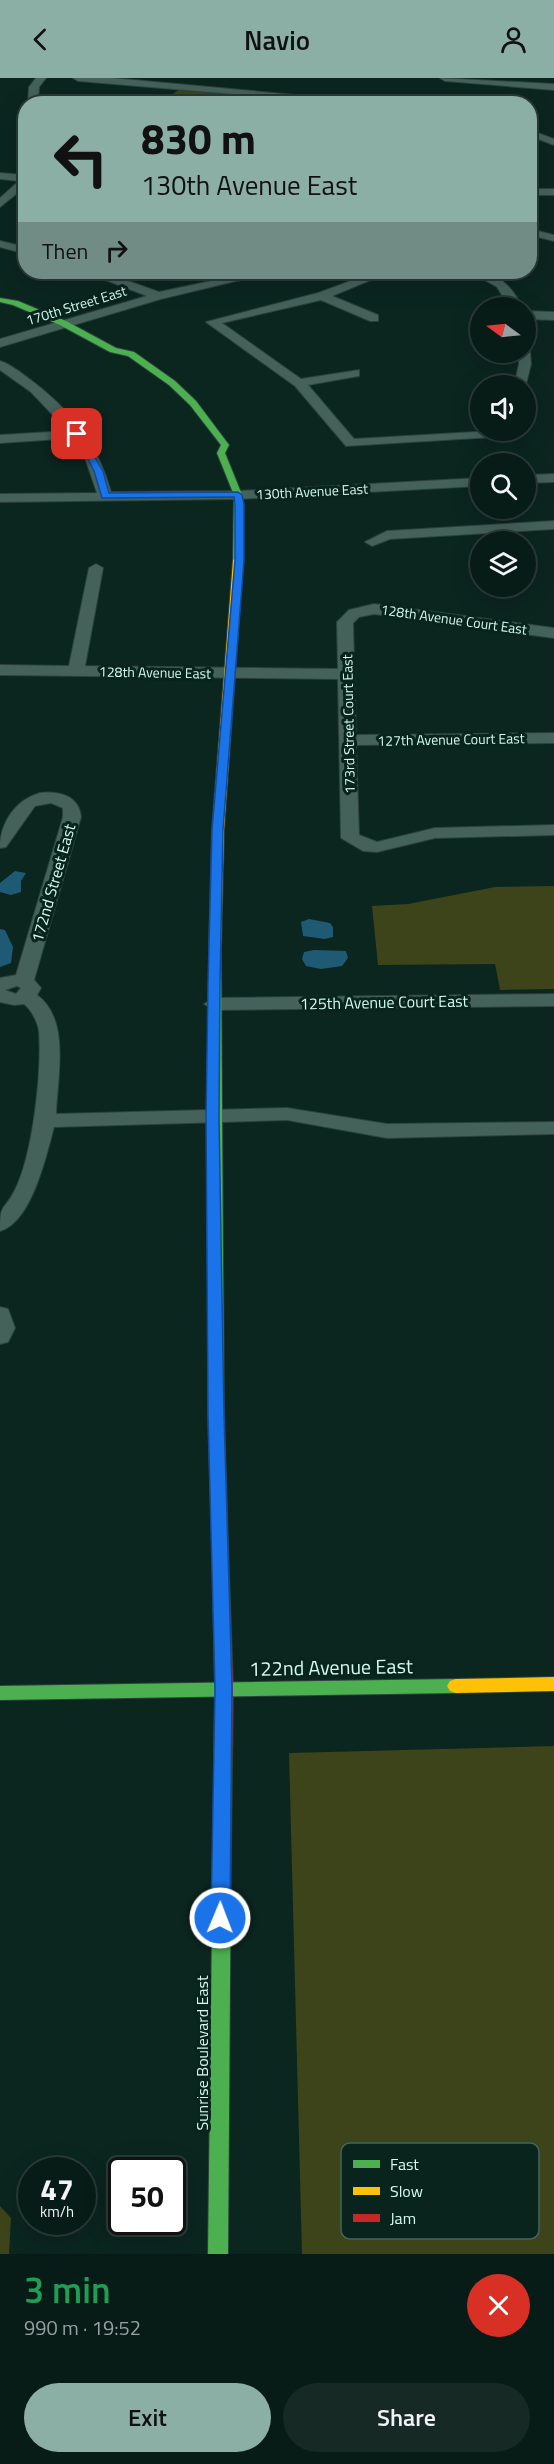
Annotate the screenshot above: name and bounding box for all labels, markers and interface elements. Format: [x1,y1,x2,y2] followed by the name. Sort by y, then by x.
[244,19,310,60] text: Navio
[24,23,57,56] icon: back
[497,23,530,56] icon: person
[141,106,256,170] text: 830 m
[42,120,120,198] icon: left
[141,164,357,205] text: 130th Avenue East
[42,234,88,268] text: Then
[100,234,133,267] icon: right
[23,280,129,330] street label: 170th Street East
[470,297,536,363] north arrow
[470,297,536,597] map controls
[470,375,536,441] button: sound
[51,408,102,459] pin
[60,417,93,450] icon: arrive
[470,453,536,519] button: search
[255,478,369,504] street label: 130th Avenue East
[470,531,536,597] button: layers
[380,598,528,640] street label: 128th Avenue Court East
[336,654,360,794] street label: 173rd Street Court East
[99,661,211,683] street label: 128th Avenue East
[377,727,525,751] street label: 127th Avenue Court East
[25,821,81,945] street label: 172nd Street East
[300,989,469,1015] street label: 125th Avenue Court East
[249,1650,413,1684] street label: 122nd Avenue East
[188,1886,252,1950] position arrow
[190,1975,214,2131] street label: Sunrise Boulevard East
[341,2143,539,2239] legend
[390,2152,419,2176] text: Fast
[108,2157,186,2235] speed limit sign: 50
[40,2166,74,2212] text: 47
[390,2179,423,2203] text: Slow
[40,2200,74,2223] text: km/h
[390,2206,416,2230] text: Jam
[24,2262,111,2317] text: 3 min
[467,2274,530,2337] button: close
[24,2312,141,2343] text: 990 m · 19:52
[24,2383,271,2452] button: Exit
[283,2383,530,2452] button: Share

